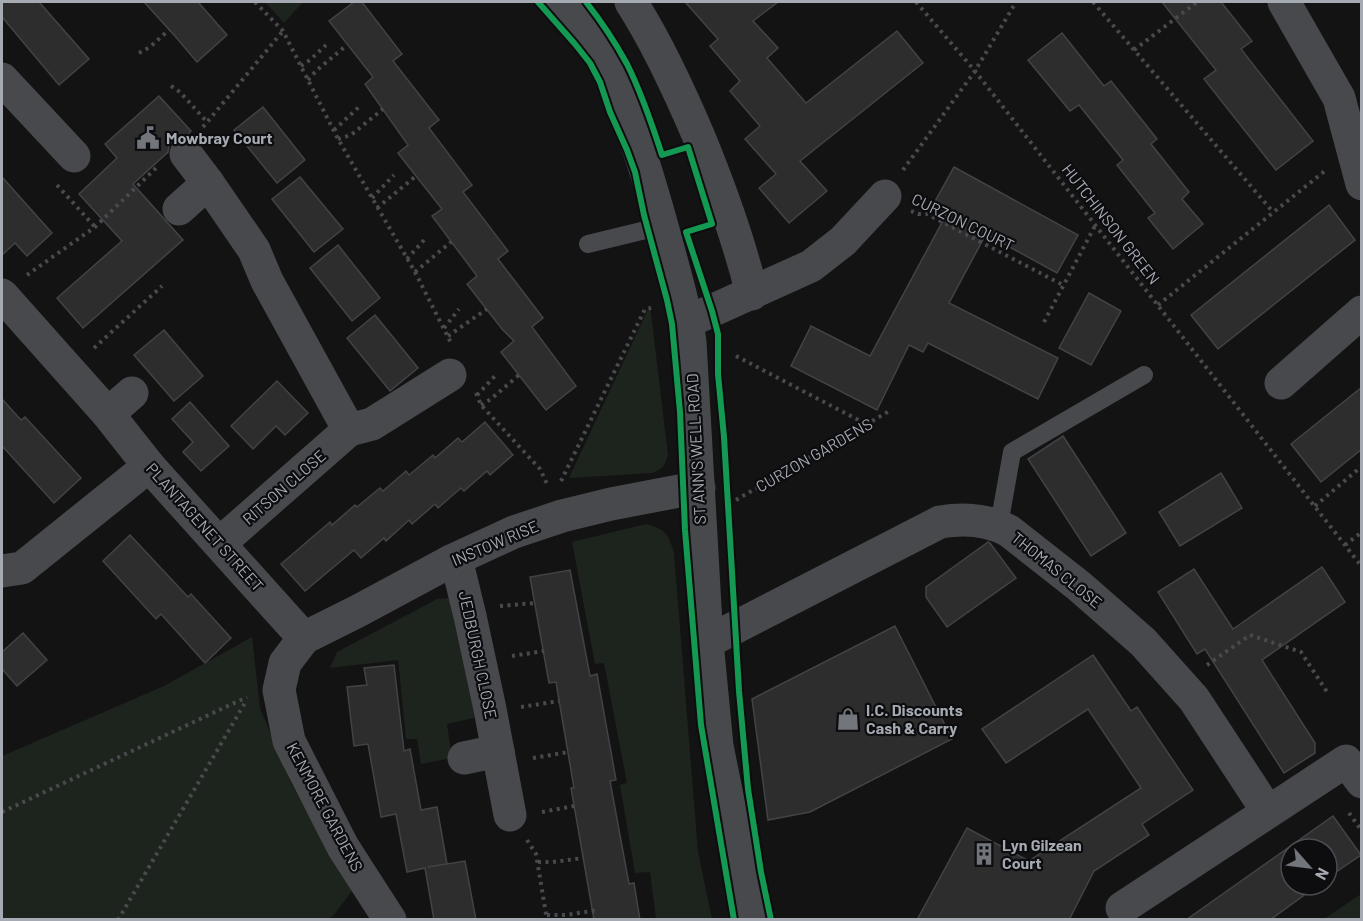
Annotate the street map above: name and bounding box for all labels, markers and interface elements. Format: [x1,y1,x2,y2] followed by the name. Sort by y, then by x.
[135,125,161,151] public building icon: Mowbray Court
[166,128,273,147] place label: Mowbray Court
[1059,160,1164,288] street label: HUTCHINSON GREEN
[909,189,1018,255] street label: CURZON COURT
[682,373,709,525] street label: ST ANN'S WELL ROAD
[752,413,876,496] street label: CURZON GARDENS
[238,445,329,528] street label: RITSON CLOSE
[143,459,268,595] street label: PLANTAGENET STREET
[449,516,541,569] street label: INSTOW RISE
[1008,527,1106,612] street label: THOMAS CLOSE
[456,589,501,721] street label: JEDBURGH CLOSE
[866,700,963,737] place label: I.C. Discounts Cash & Carry
[835,706,861,732] shop icon: I.C. Discounts Cash & Carry
[283,739,367,875] street label: KENMORE GARDENS
[1002,835,1082,872] place label: Lyn Gilzean Court
[1279,837,1339,897] north arrow
[971,841,997,867] building icon: Lyn Gilzean Court
[1312,865,1334,883] text: N

